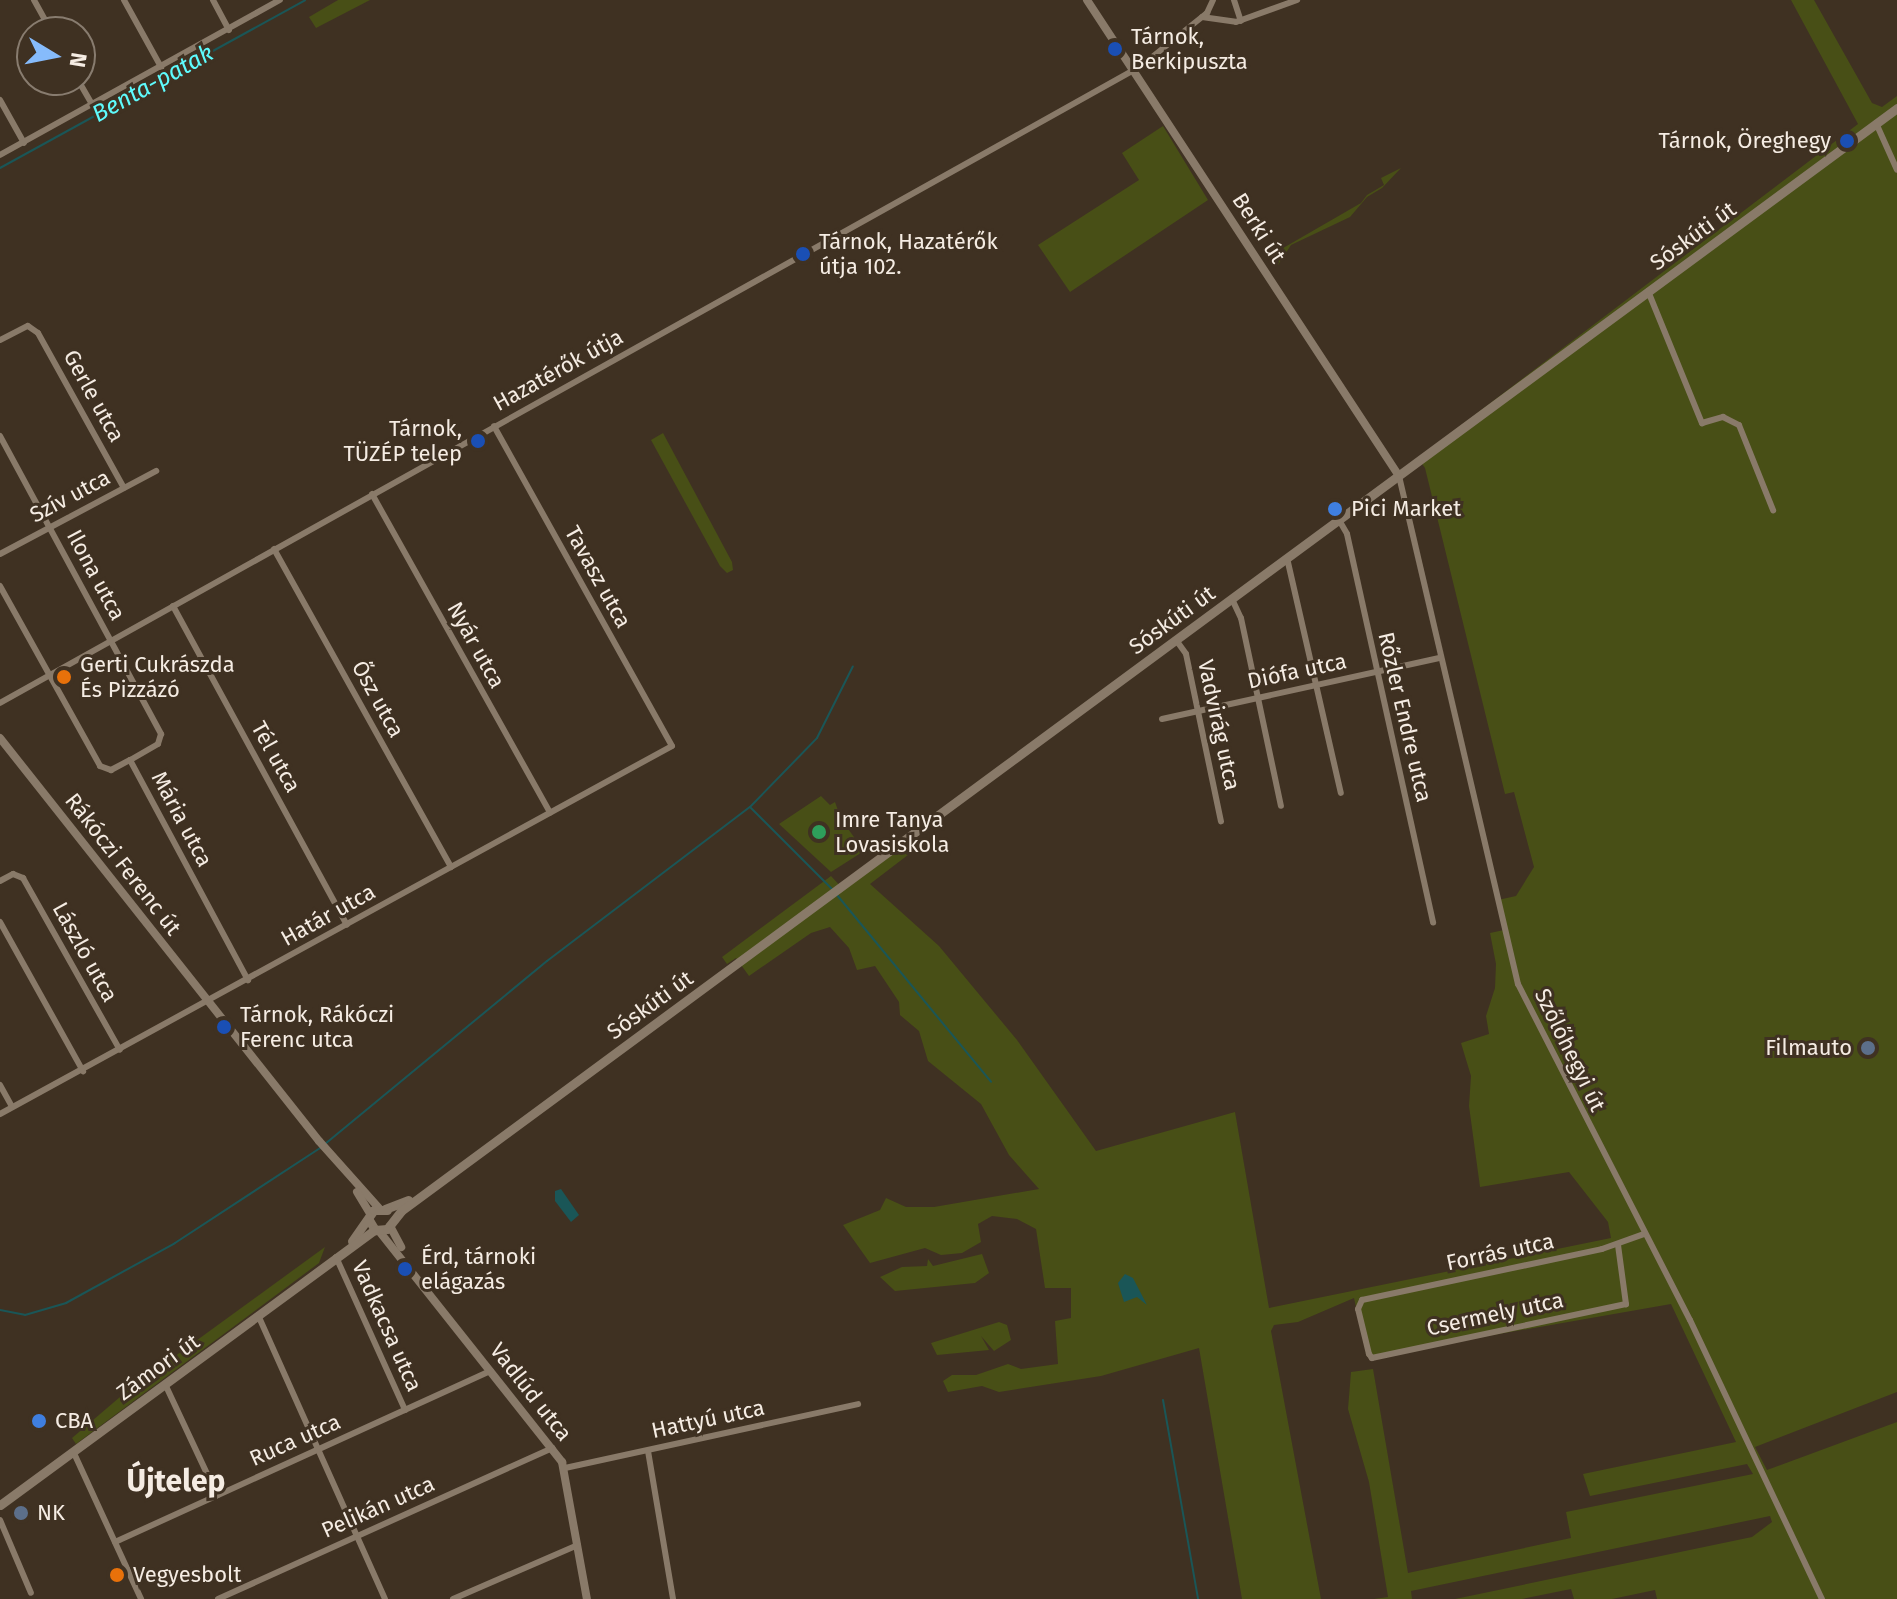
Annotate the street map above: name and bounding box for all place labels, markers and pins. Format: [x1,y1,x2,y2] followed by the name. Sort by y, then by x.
[1131,23,1248,74] place label: Tárnok, Berkipuszta
[1106,40,1124,58] marker: Tárnok, Berkipuszta
[1658,128,1831,154] place label: Tárnok, Öreghegy
[1838,132,1856,150] marker: Tárnok, Öreghegy
[819,228,998,280] place label: Tárnok, Hazatérők útja 102.
[794,245,812,263] marker: Tárnok, Hazatérők útja 102.
[343,415,462,466] place label: Tárnok, TÜZÉP telep
[469,432,487,450] marker: Tárnok, TÜZÉP telep
[1351,496,1461,522] place label: Pici Market
[1326,500,1344,518] marker: Pici Market
[80,651,235,702] place label: Gerti Cukrászda És Pizzázó
[55,668,73,686] marker: Gerti Cukrászda És Pizzázó
[835,806,949,858] place label: Imre Tanya Lovasiskola
[810,823,828,841] marker: Imre Tanya Lovasiskola
[240,1001,394,1052] place label: Tárnok, Rákóczi Ferenc utca
[215,1018,233,1036] marker: Tárnok, Rákóczi Ferenc utca
[1765,1035,1852,1061] place label: Filmauto
[1859,1039,1877,1057] marker: Filmauto
[421,1243,536,1294] place label: Érd, tárnoki elágazás
[396,1260,414,1278] marker: Érd, tárnoki elágazás
[55,1408,93,1434] place label: CBA
[30,1412,48,1430] marker: CBA
[37,1500,65,1526] place label: NK
[12,1504,30,1522] marker: NK
[133,1562,241,1588] place label: Vegyesbolt
[108,1566,126,1584] marker: Vegyesbolt

